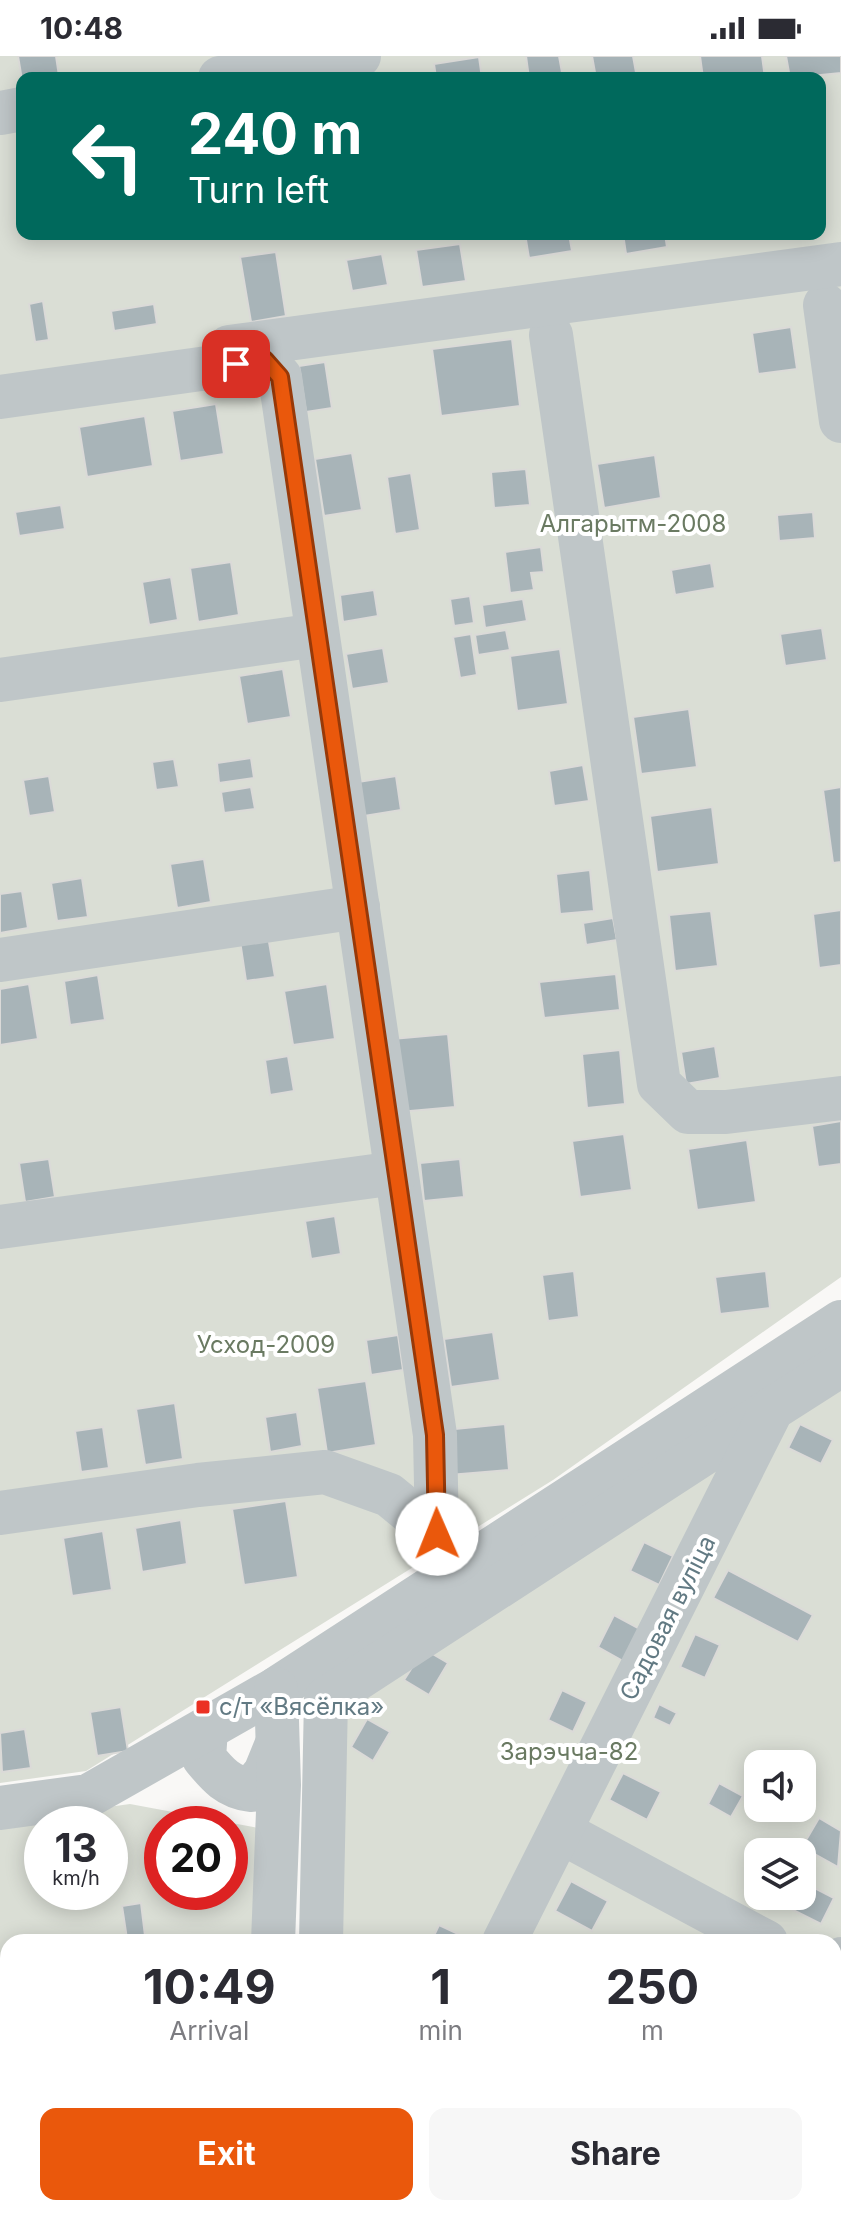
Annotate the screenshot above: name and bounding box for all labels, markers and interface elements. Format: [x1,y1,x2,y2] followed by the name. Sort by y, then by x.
[40,10,123,46] text: 10:48
[188,100,362,168] text: 240 m
[56,104,160,208] icon: left
[188,168,329,212] text: Turn left
[202,330,270,398] pin
[214,342,258,386] icon: arrive
[540,509,726,538] park label: Алгарытм-2008
[197,1330,335,1359] park label: Усход-2009
[395,1492,479,1576] position arrow
[614,1531,722,1705] street label: Садовая вуліца
[219,1692,384,1721] place label: с/т «Вясёлка»
[194,1698,212,1716] marker: с/т «Вясёлка»
[500,1737,638,1766] park label: Зарэчча-82
[744,1750,816,1910] map controls
[744,1750,816,1822] button: sound
[144,1806,248,1910] speed limit sign: 20
[54,1823,98,1872] text: 13
[744,1838,816,1910] button: layers
[52,1866,100,1890] text: km/h
[143,1957,276,2016] text: 10:49
[430,1957,451,2016] text: 1
[606,1957,699,2016] text: 250
[169,2015,249,2046] text: Arrival
[418,2015,463,2046] text: min
[641,2015,664,2046] text: m
[40,2108,413,2200] button: Exit
[429,2108,802,2200] button: Share

